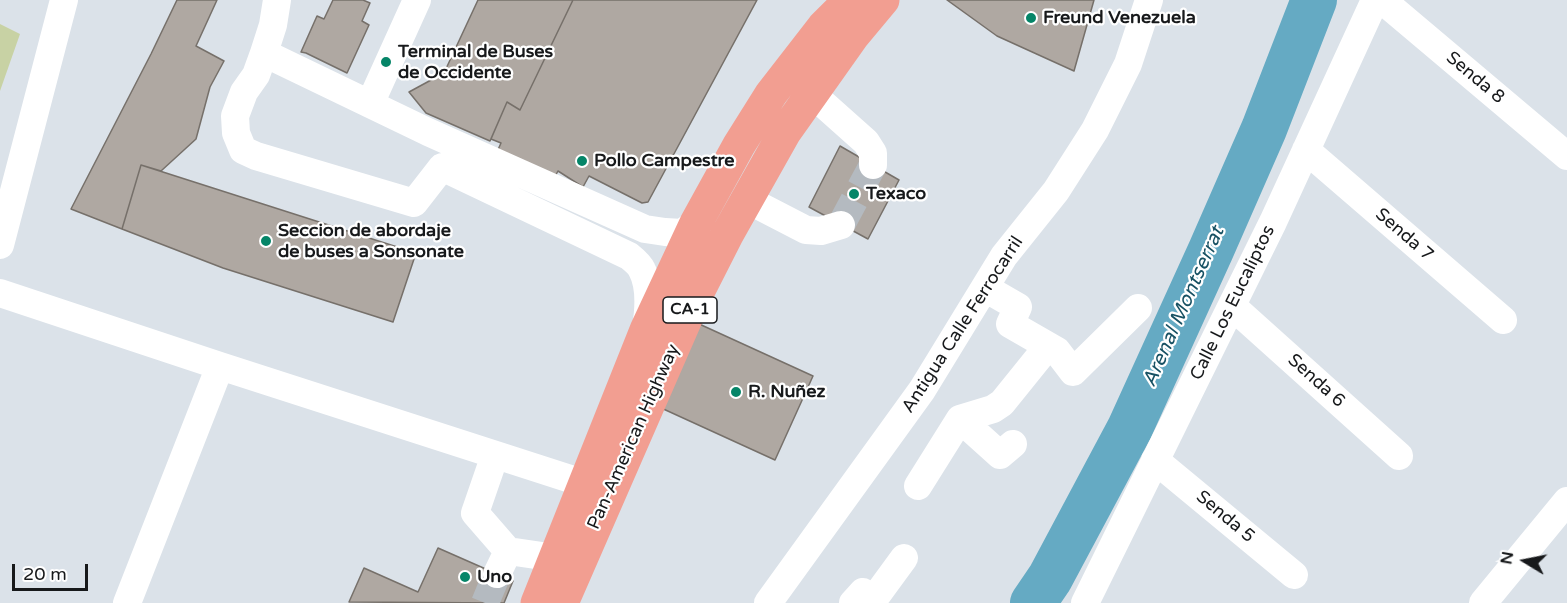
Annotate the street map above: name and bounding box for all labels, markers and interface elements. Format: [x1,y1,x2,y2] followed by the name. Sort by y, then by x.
[1043,7,1196,29] place label: Freund Venezuela
[1024,11,1038,25] marker: Freund Venezuela
[398,41,553,84] place label: Terminal de Buses de Occidente
[1441,47,1509,109] street label: Senda 8
[379,55,393,69] marker: Terminal de Buses de Occidente
[594,150,734,172] place label: Pollo Campestre
[575,154,589,168] marker: Pollo Campestre
[866,183,926,205] place label: Texaco
[847,187,861,201] marker: Texaco
[1371,204,1437,266] street label: Senda 7
[278,220,464,262] place label: Seccion de abordaje de buses a Sonsonate
[1186,222,1280,384] street label: Calle Los Eucaliptos
[1138,223,1230,391] water label: Arenal Montserrat
[898,233,1028,417] street label: Antigua Calle Ferrocarril
[259,234,273,248] marker: Seccion de abordaje de buses a Sonsonate
[663,297,717,323] road number: CA-1
[583,341,685,533] street label: Pan-American Highway
[1283,350,1349,412] street label: Senda 6
[748,381,825,403] place label: R. Nuñez
[729,385,743,399] marker: R. Nuñez
[1191,486,1259,548] street label: Senda 5
[1495,531,1555,591] north arrow
[1496,550,1518,566] text: N
[15,552,92,590] scale bar
[23,563,67,585] text: 20 m
[477,566,512,588] place label: Uno
[458,570,472,584] marker: Uno

